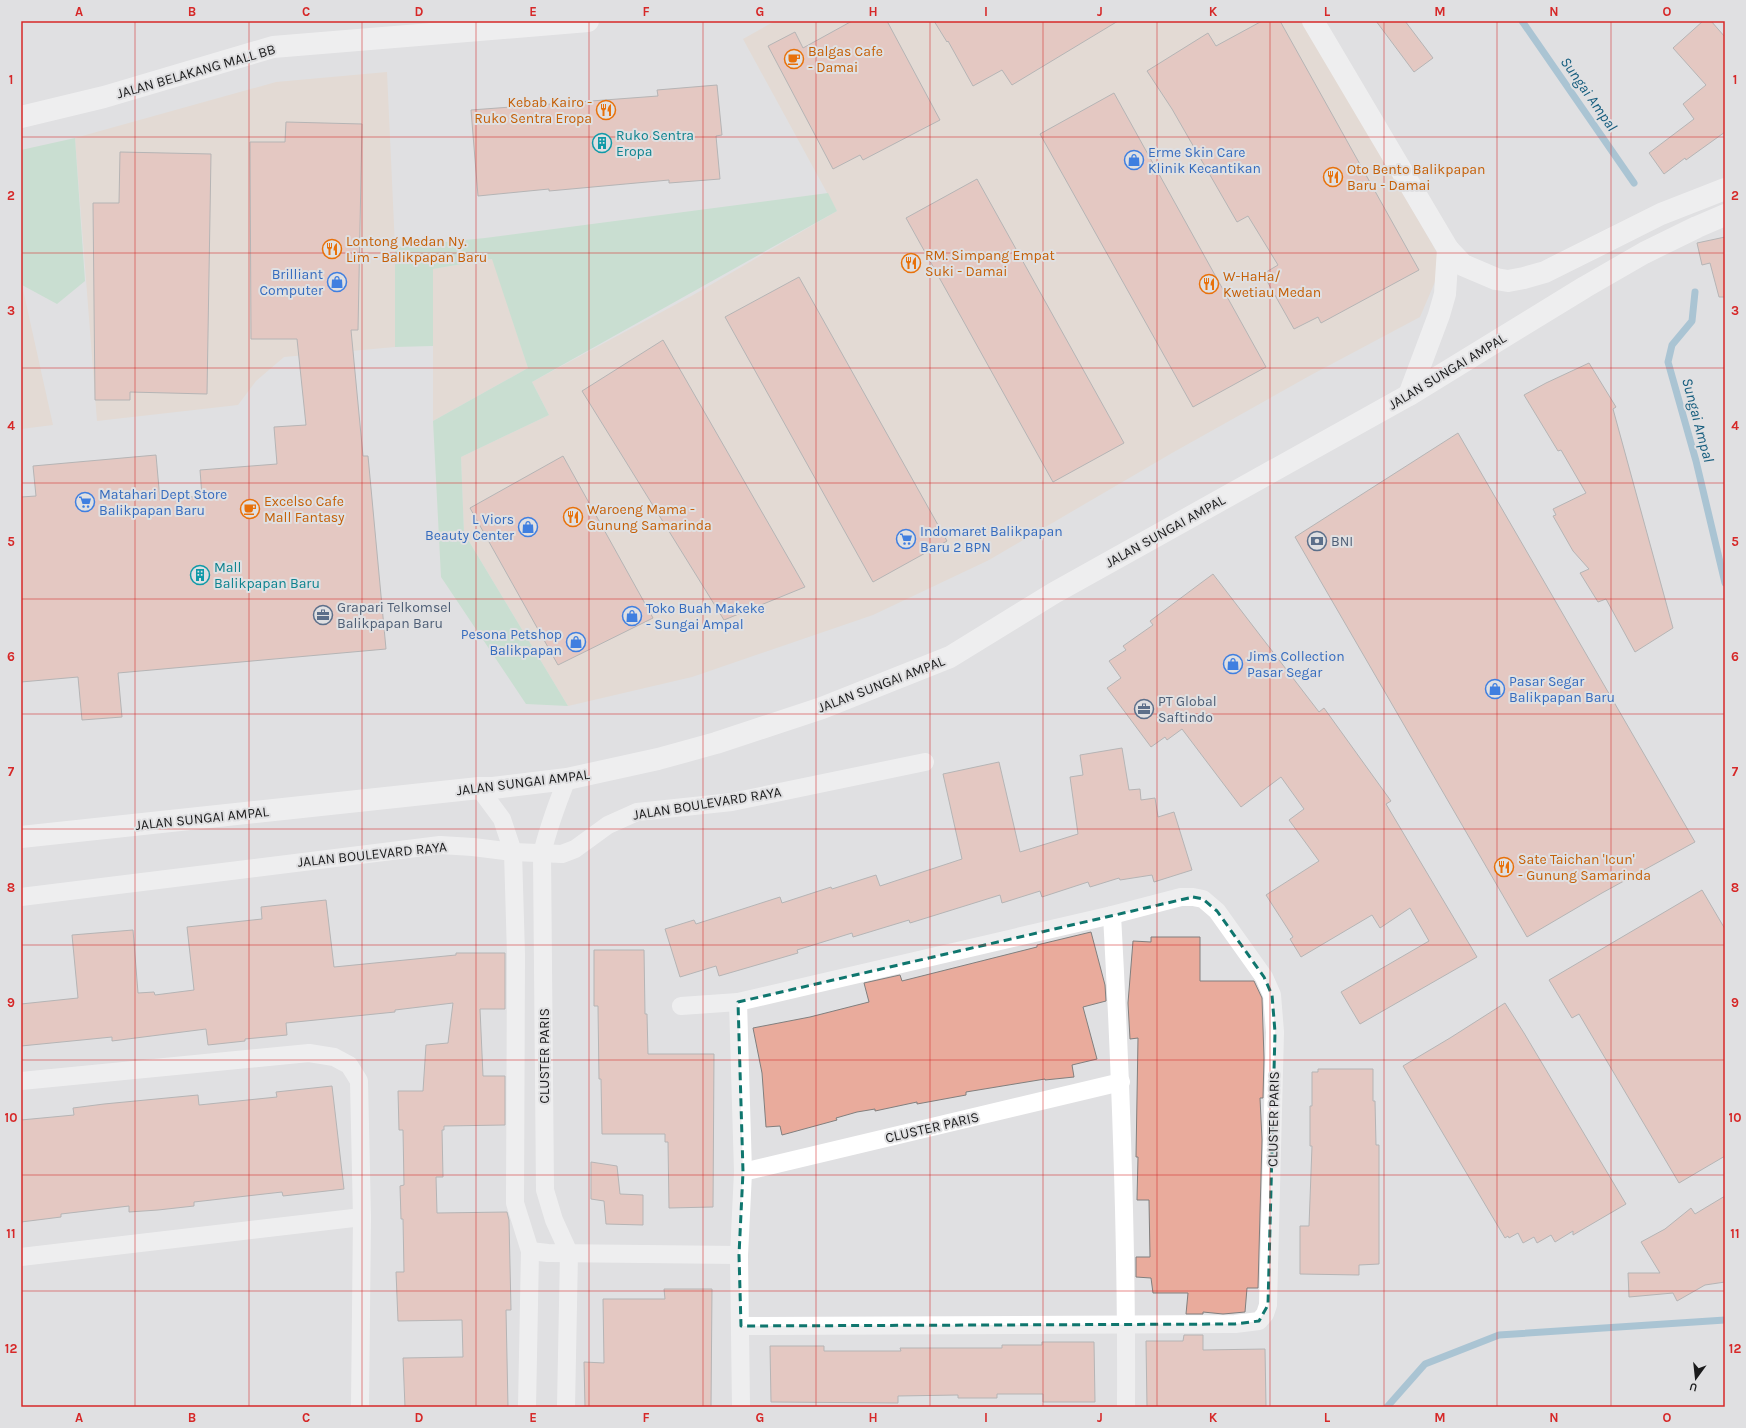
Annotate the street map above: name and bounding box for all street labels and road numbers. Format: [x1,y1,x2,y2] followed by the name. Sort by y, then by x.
[115,41,278,102] street label: JALAN BELAKANG MALL BB
[1385,329,1510,413] street label: JALAN SUNGAI AMPAL
[1102,491,1229,571] street label: JALAN SUNGAI AMPAL
[815,652,947,716] street label: JALAN SUNGAI AMPAL
[455,766,591,799] street label: JALAN SUNGAI AMPAL
[632,783,783,824] street label: JALAN BOULEVARD RAYA
[134,803,270,834] street label: JALAN SUNGAI AMPAL
[297,838,448,871] street label: JALAN BOULEVARD RAYA
[536,1008,553,1104] street label: CLUSTER PARIS
[1264,1071,1283,1167] street label: CLUSTER PARIS
[884,1108,981,1147] street label: CLUSTER PARIS

